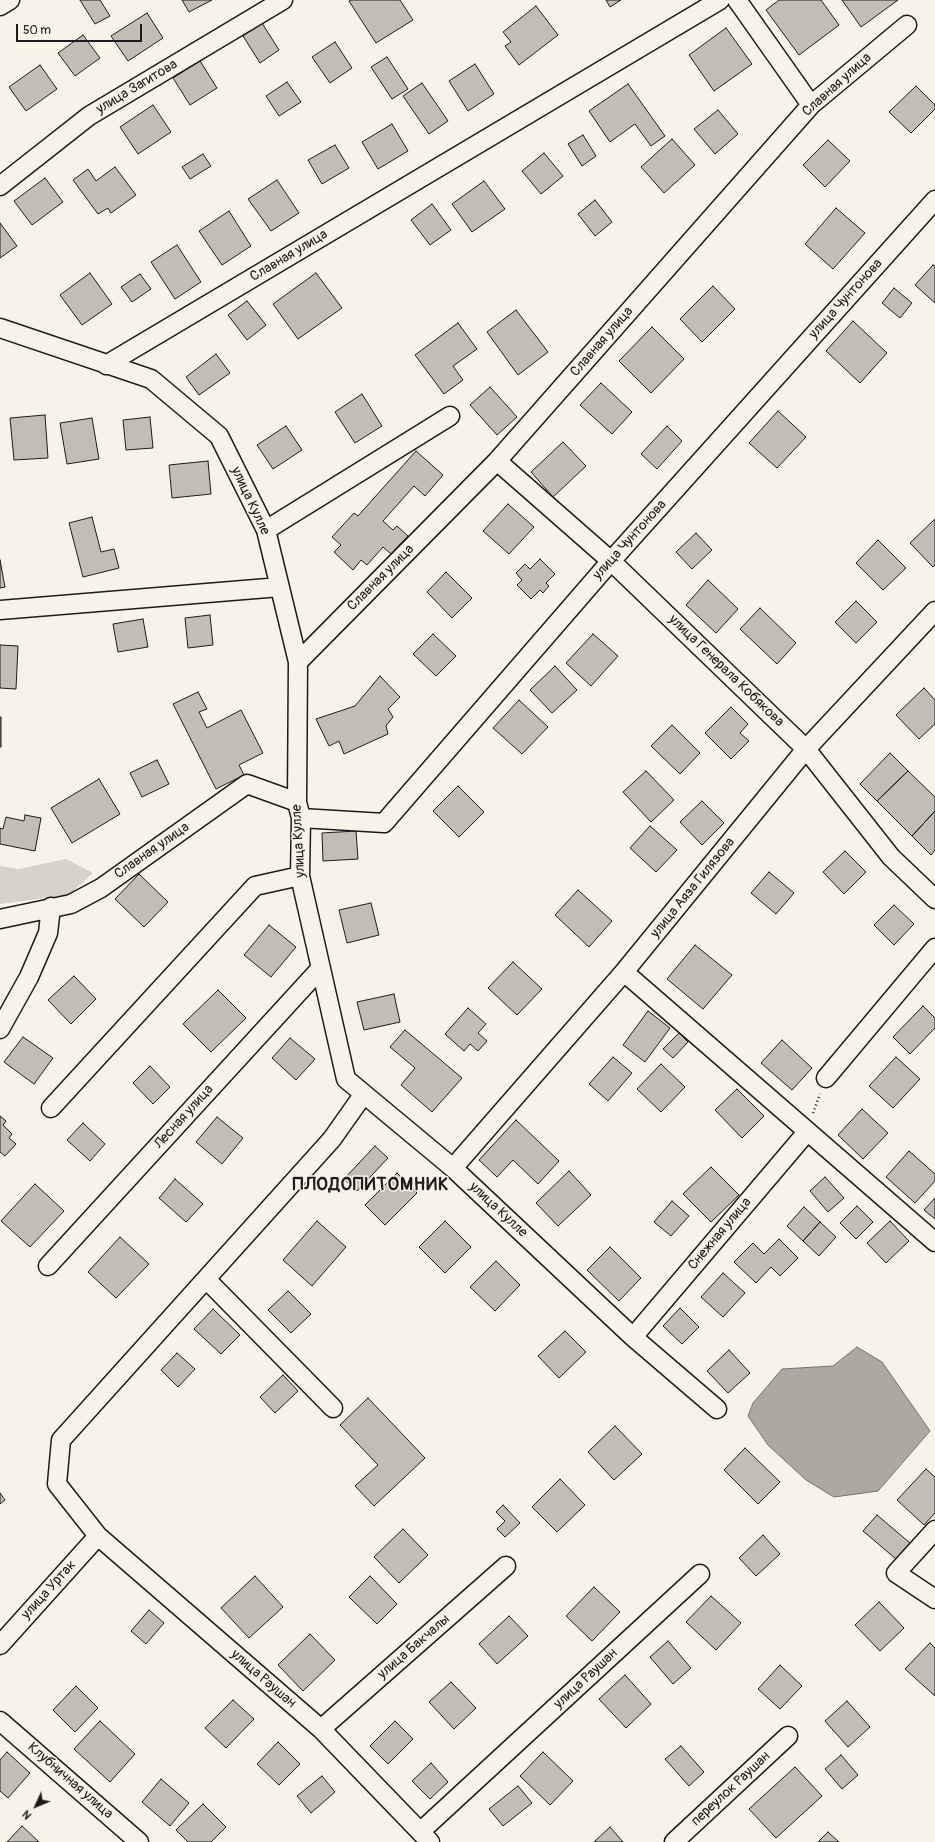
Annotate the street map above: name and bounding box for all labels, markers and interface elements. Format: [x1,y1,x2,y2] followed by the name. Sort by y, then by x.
[18,16,144,42] scale bar
[23,23,51,38] text: 50 m
[799,50,875,120] street label: Славная улица
[93,56,181,118] street label: улица Загитова
[247,226,331,286] street label: Славная улица
[806,256,886,342] street label: улица Чунтонова
[567,304,637,380] street label: Славная улица
[227,464,273,538] street label: улица Кулле
[590,497,670,583] street label: улица Чунтонова
[344,541,418,615] street label: Славная улица
[665,612,787,730] street label: улица Генерала Кобякова
[289,804,309,878] street label: улица Кулле
[111,819,193,883] street label: Славная улица
[647,834,739,942] street label: улица Аяза Гилязова
[151,1082,217,1152] street label: Лесная улица
[293,1174,449,1196] district label: ПЛОДОПИТОМНИК
[465,1179,531,1241] street label: улица Кулле
[685,1194,755,1274] street label: Снежная улица
[18,1557,80,1623] street label: улица Уртак
[375,1611,453,1683] street label: улица Бакчалы
[551,1645,621,1713] street label: улица Раушан
[227,1646,299,1712] street label: улица Раушан
[24,1739,116,1823] street label: Клубничная улица
[688,1748,774,1830] street label: переулок Раушан
[16,1786,56,1826] north arrow
[20,1807,34,1822] text: N

